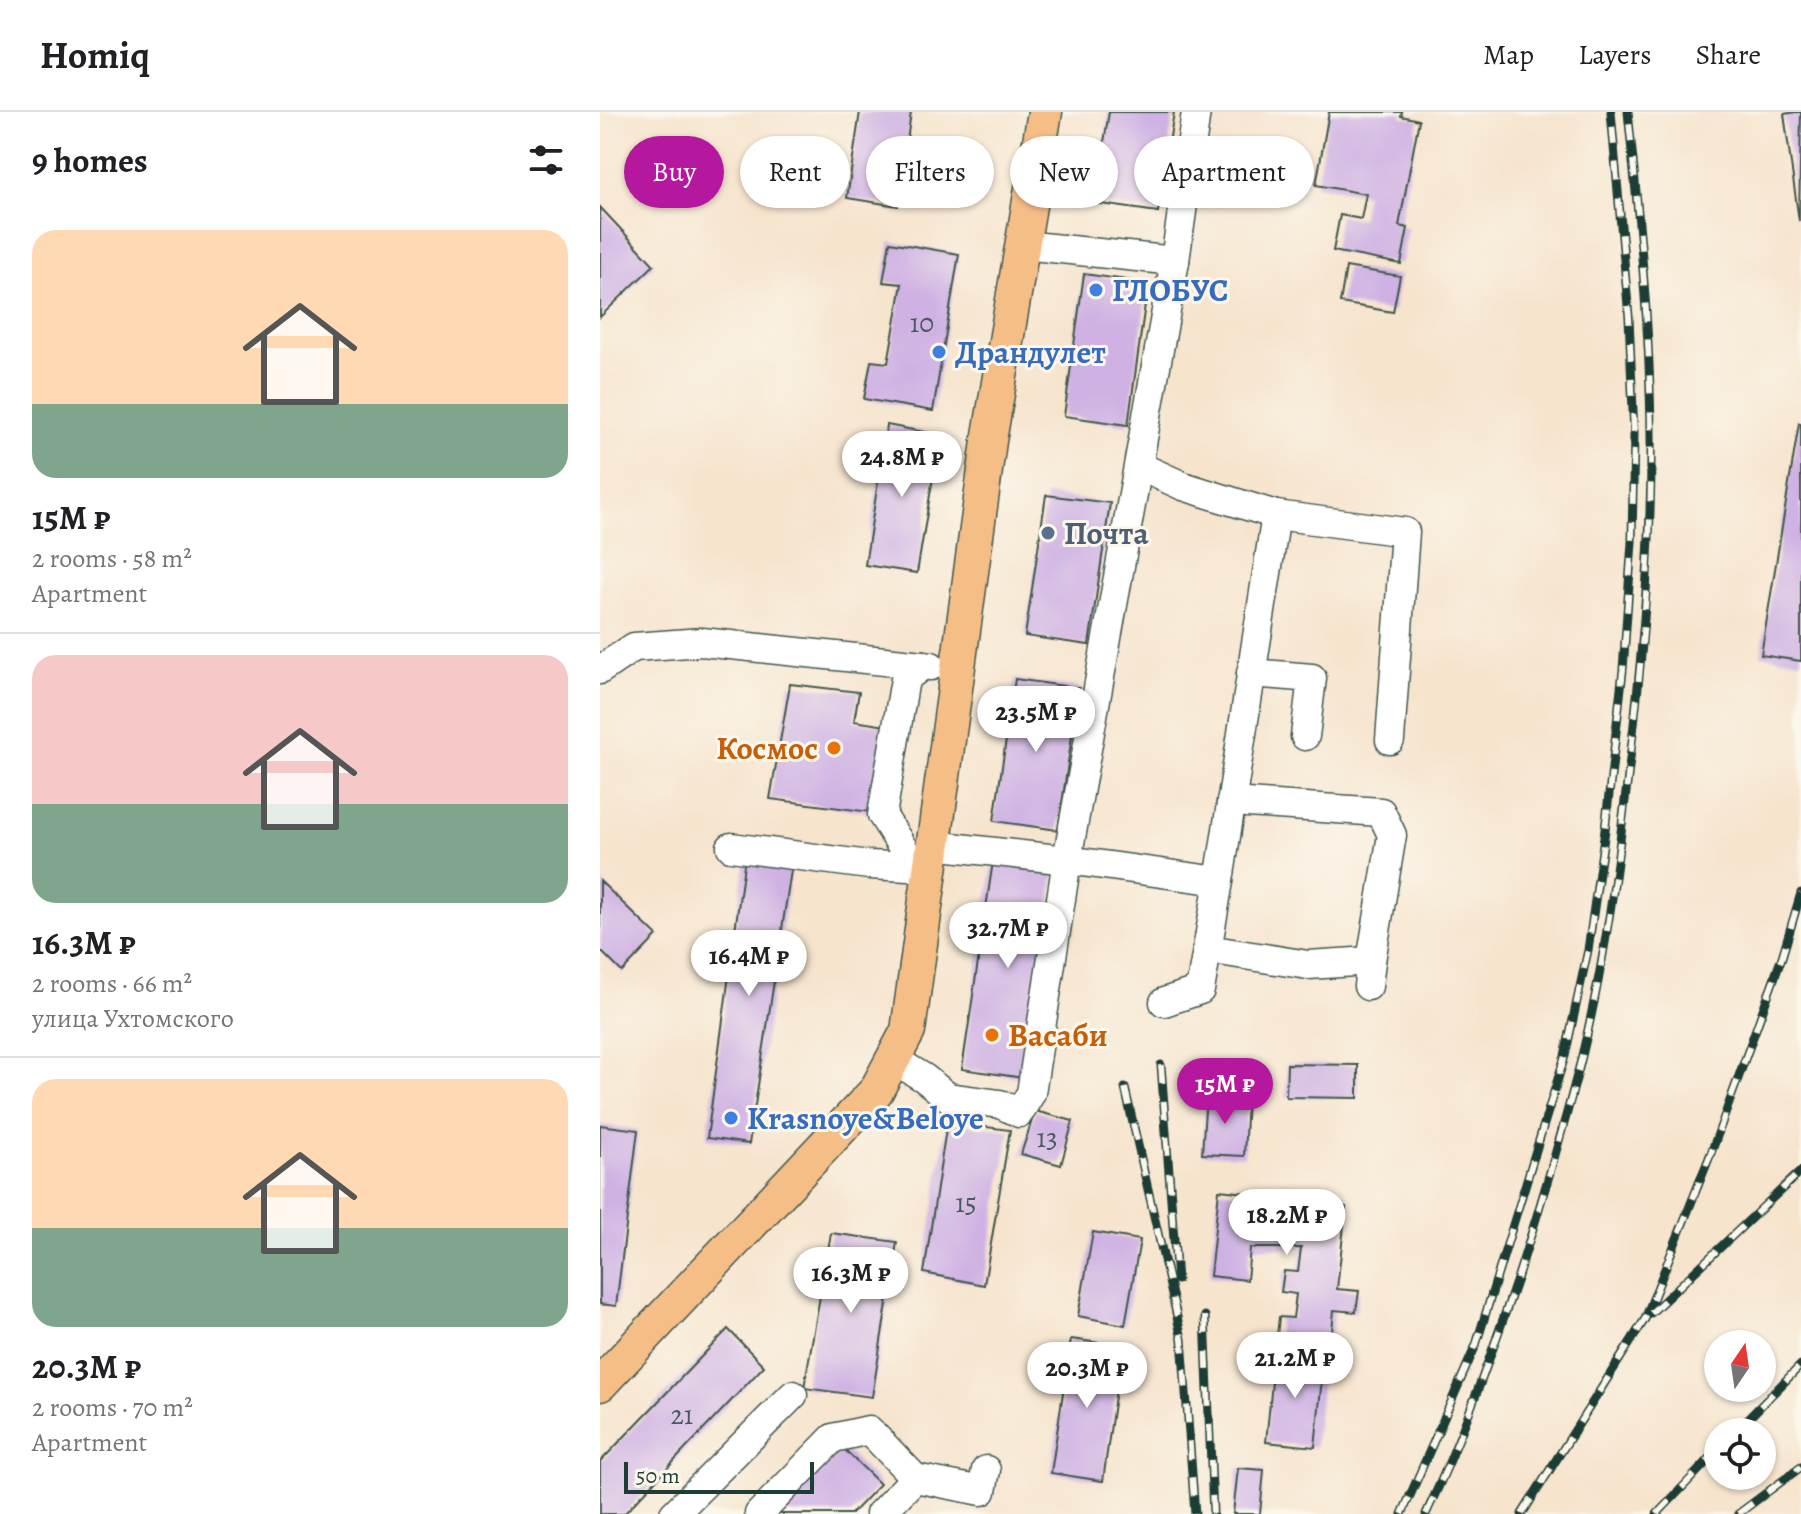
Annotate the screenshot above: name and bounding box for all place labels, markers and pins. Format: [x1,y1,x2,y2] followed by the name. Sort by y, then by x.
[1112,268,1229,312] place label: ГЛОБУС
[1087,281,1105,299] marker: ГЛОБУС
[955,330,1106,374] place label: Драндулет
[930,343,948,361] marker: Драндулет
[828,431,976,499] pin: 24.8M ₽
[1064,511,1149,555] place label: Почта
[1039,524,1057,542] marker: Почта
[962,686,1110,754] pin: 23.5M ₽
[716,726,818,770] place label: Космос
[825,739,843,757] marker: Космос
[934,902,1082,970] pin: 32.7M ₽
[675,930,823,998] pin: 16.4M ₽
[1008,1013,1108,1057] place label: Васаби
[983,1026,1001,1044] marker: Васаби
[1169,1058,1281,1126] pin: 15M ₽
[747,1096,984,1140] place label: Krasnoye&Beloye
[722,1109,740,1127] marker: Krasnoye&Beloye
[1213,1189,1361,1257] pin: 18.2M ₽
[777,1247,925,1315] pin: 16.3M ₽
[1221,1332,1369,1400] pin: 21.2M ₽
[1013,1342,1161,1410] pin: 20.3M ₽

